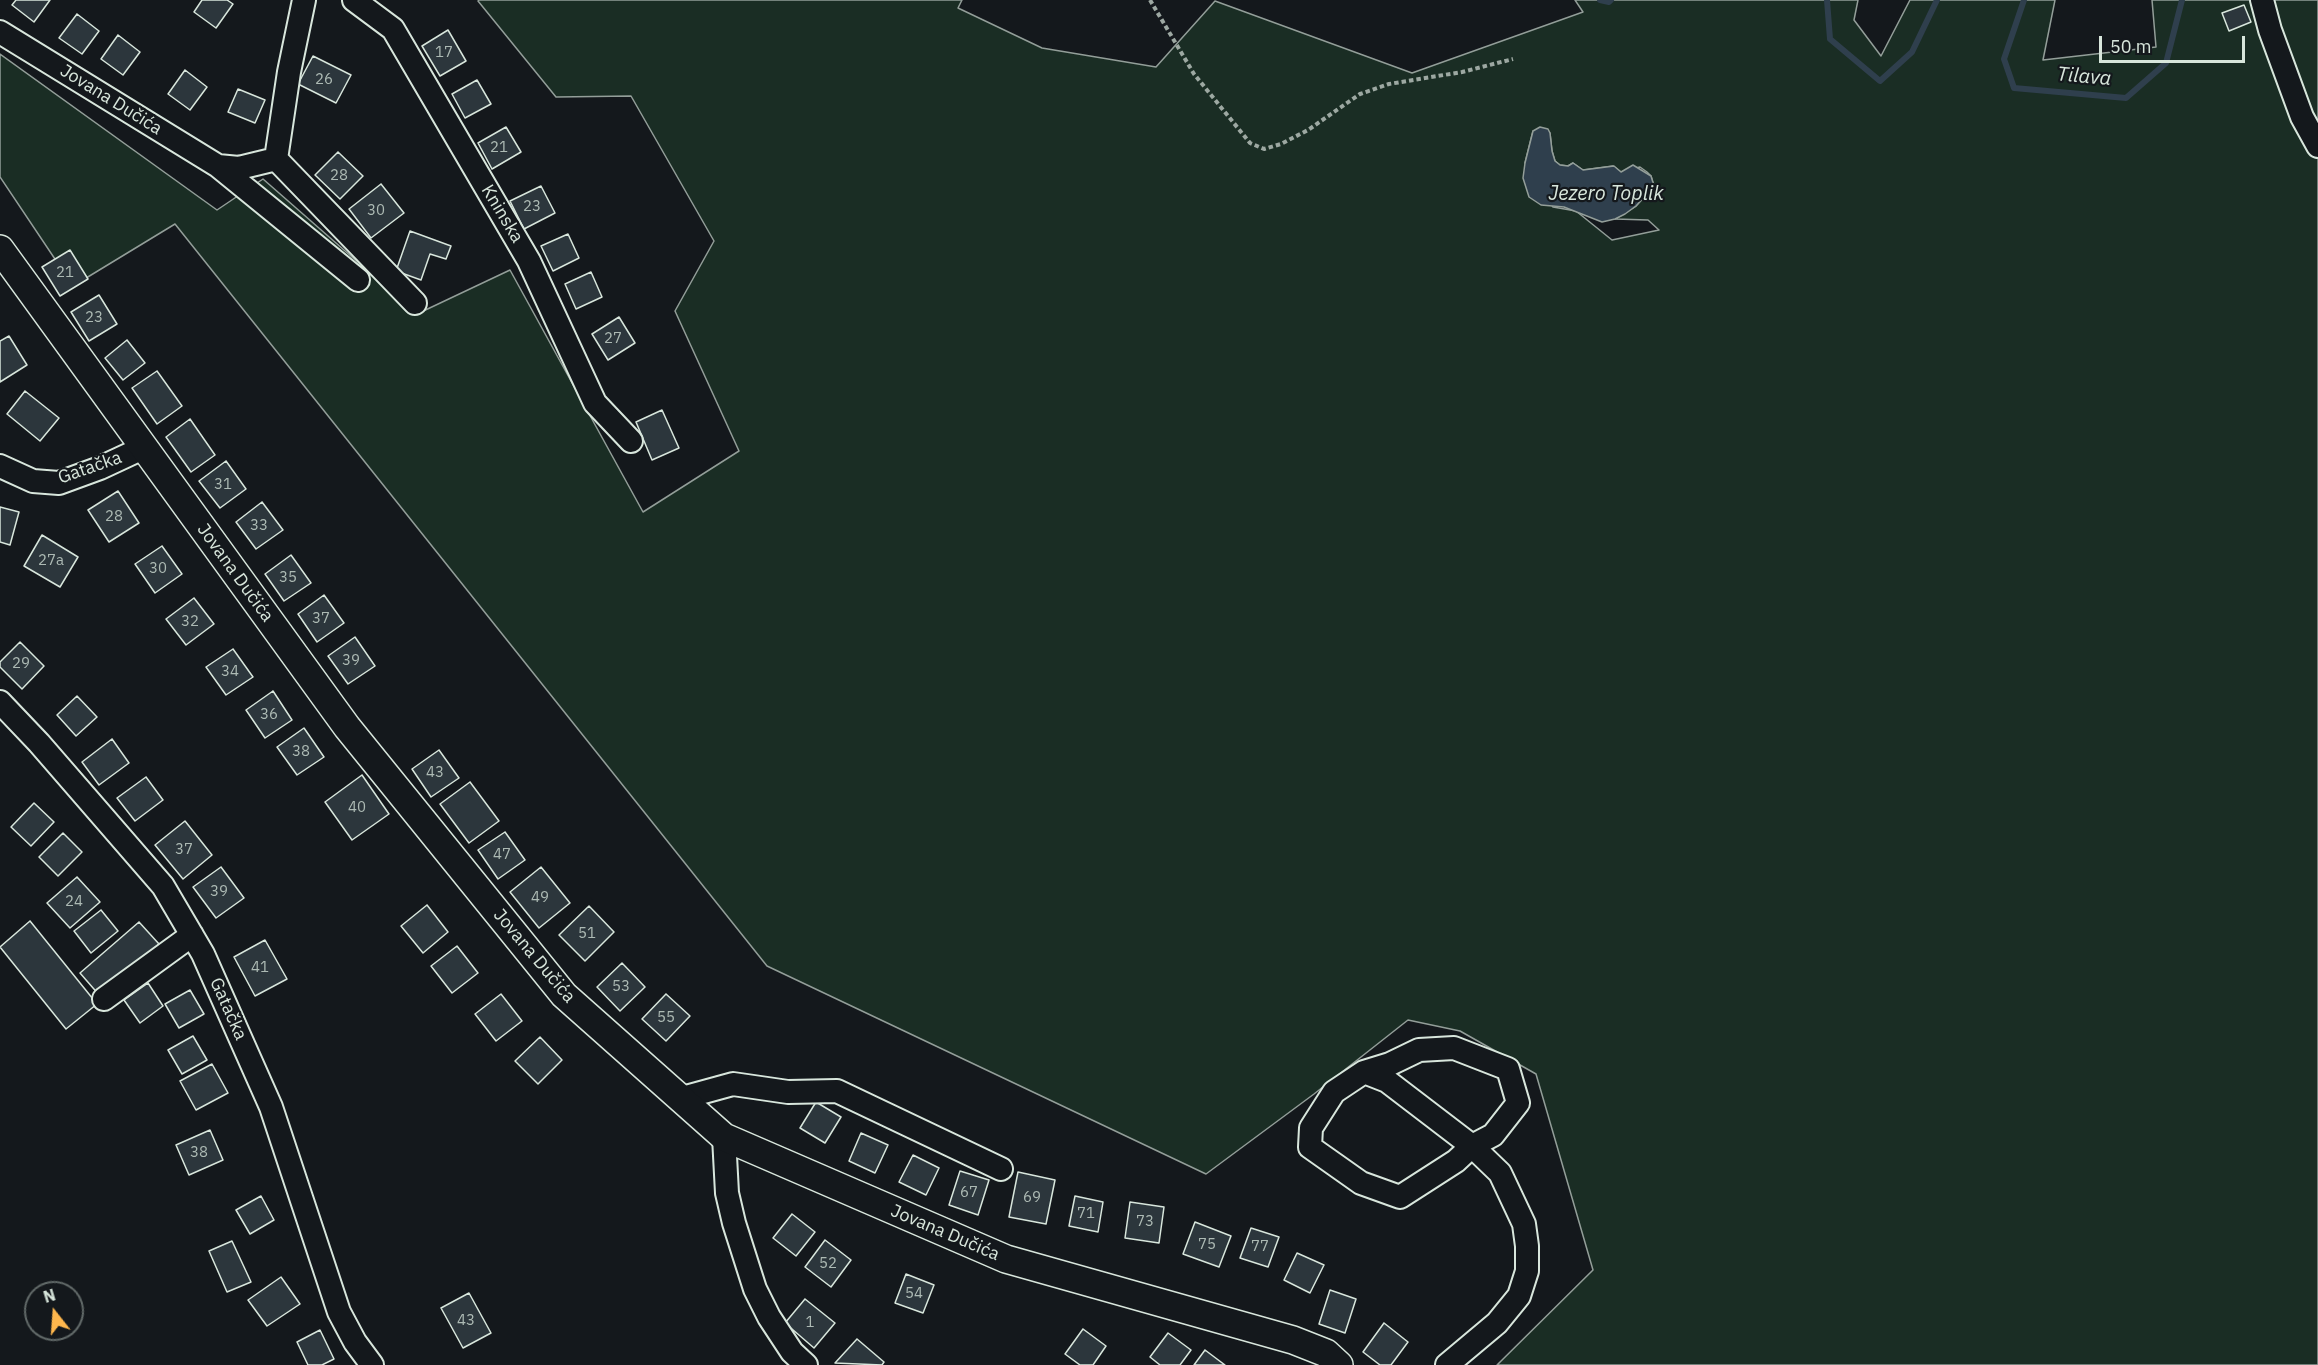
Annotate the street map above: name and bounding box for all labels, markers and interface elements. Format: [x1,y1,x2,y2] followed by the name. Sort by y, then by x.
[2102,24,2248,62] scale bar
[2110,35,2152,58] text: 50 m
[435,44,453,62] house number: 17
[56,60,166,140] street label: Jovana Dučića
[2056,63,2112,91] water label: Tilava
[315,71,333,89] house number: 26
[490,139,508,157] house number: 21
[330,167,348,185] house number: 28
[476,181,528,247] street label: Kninska
[1548,182,1664,206] water label: Jezero Toplik
[523,198,541,216] house number: 23
[367,202,385,220] house number: 30
[56,264,74,282] house number: 21
[85,309,103,327] house number: 23
[604,330,622,348] house number: 27
[55,447,125,489] street label: Gatačka
[214,476,232,494] house number: 31
[105,508,123,526] house number: 28
[250,517,268,535] house number: 33
[192,520,278,626] street label: Jovana Dučića
[38,552,64,570] house number: 27a
[149,560,167,578] house number: 30
[279,569,297,587] house number: 35
[312,610,330,628] house number: 37
[181,613,199,631] house number: 32
[342,652,360,670] house number: 39
[12,655,30,673] house number: 29
[221,663,239,681] house number: 34
[260,706,278,724] house number: 36
[292,743,310,761] house number: 38
[426,764,444,782] house number: 43
[348,799,366,817] house number: 40
[175,841,193,859] house number: 37
[493,846,511,864] house number: 47
[210,883,228,901] house number: 39
[531,889,549,907] house number: 49
[65,893,83,911] house number: 24
[488,905,580,1007] street label: Jovana Dučića
[578,925,596,943] house number: 51
[251,959,269,977] house number: 41
[205,974,251,1044] street label: Gatačka
[612,978,630,996] house number: 53
[657,1009,675,1027] house number: 55
[190,1144,208,1162] house number: 38
[960,1184,978,1202] house number: 67
[1023,1189,1041,1207] house number: 69
[887,1200,1003,1266] street label: Jovana Dučića
[1077,1205,1095,1223] house number: 71
[1136,1213,1154,1231] house number: 73
[1198,1236,1216,1254] house number: 75
[1251,1238,1269,1256] house number: 77
[819,1255,837,1273] house number: 52
[24,1281,84,1341] north arrow
[41,1284,58,1307] text: N
[905,1285,923,1303] house number: 54
[457,1312,475,1330] house number: 43
[806,1314,814,1332] house number: 1

